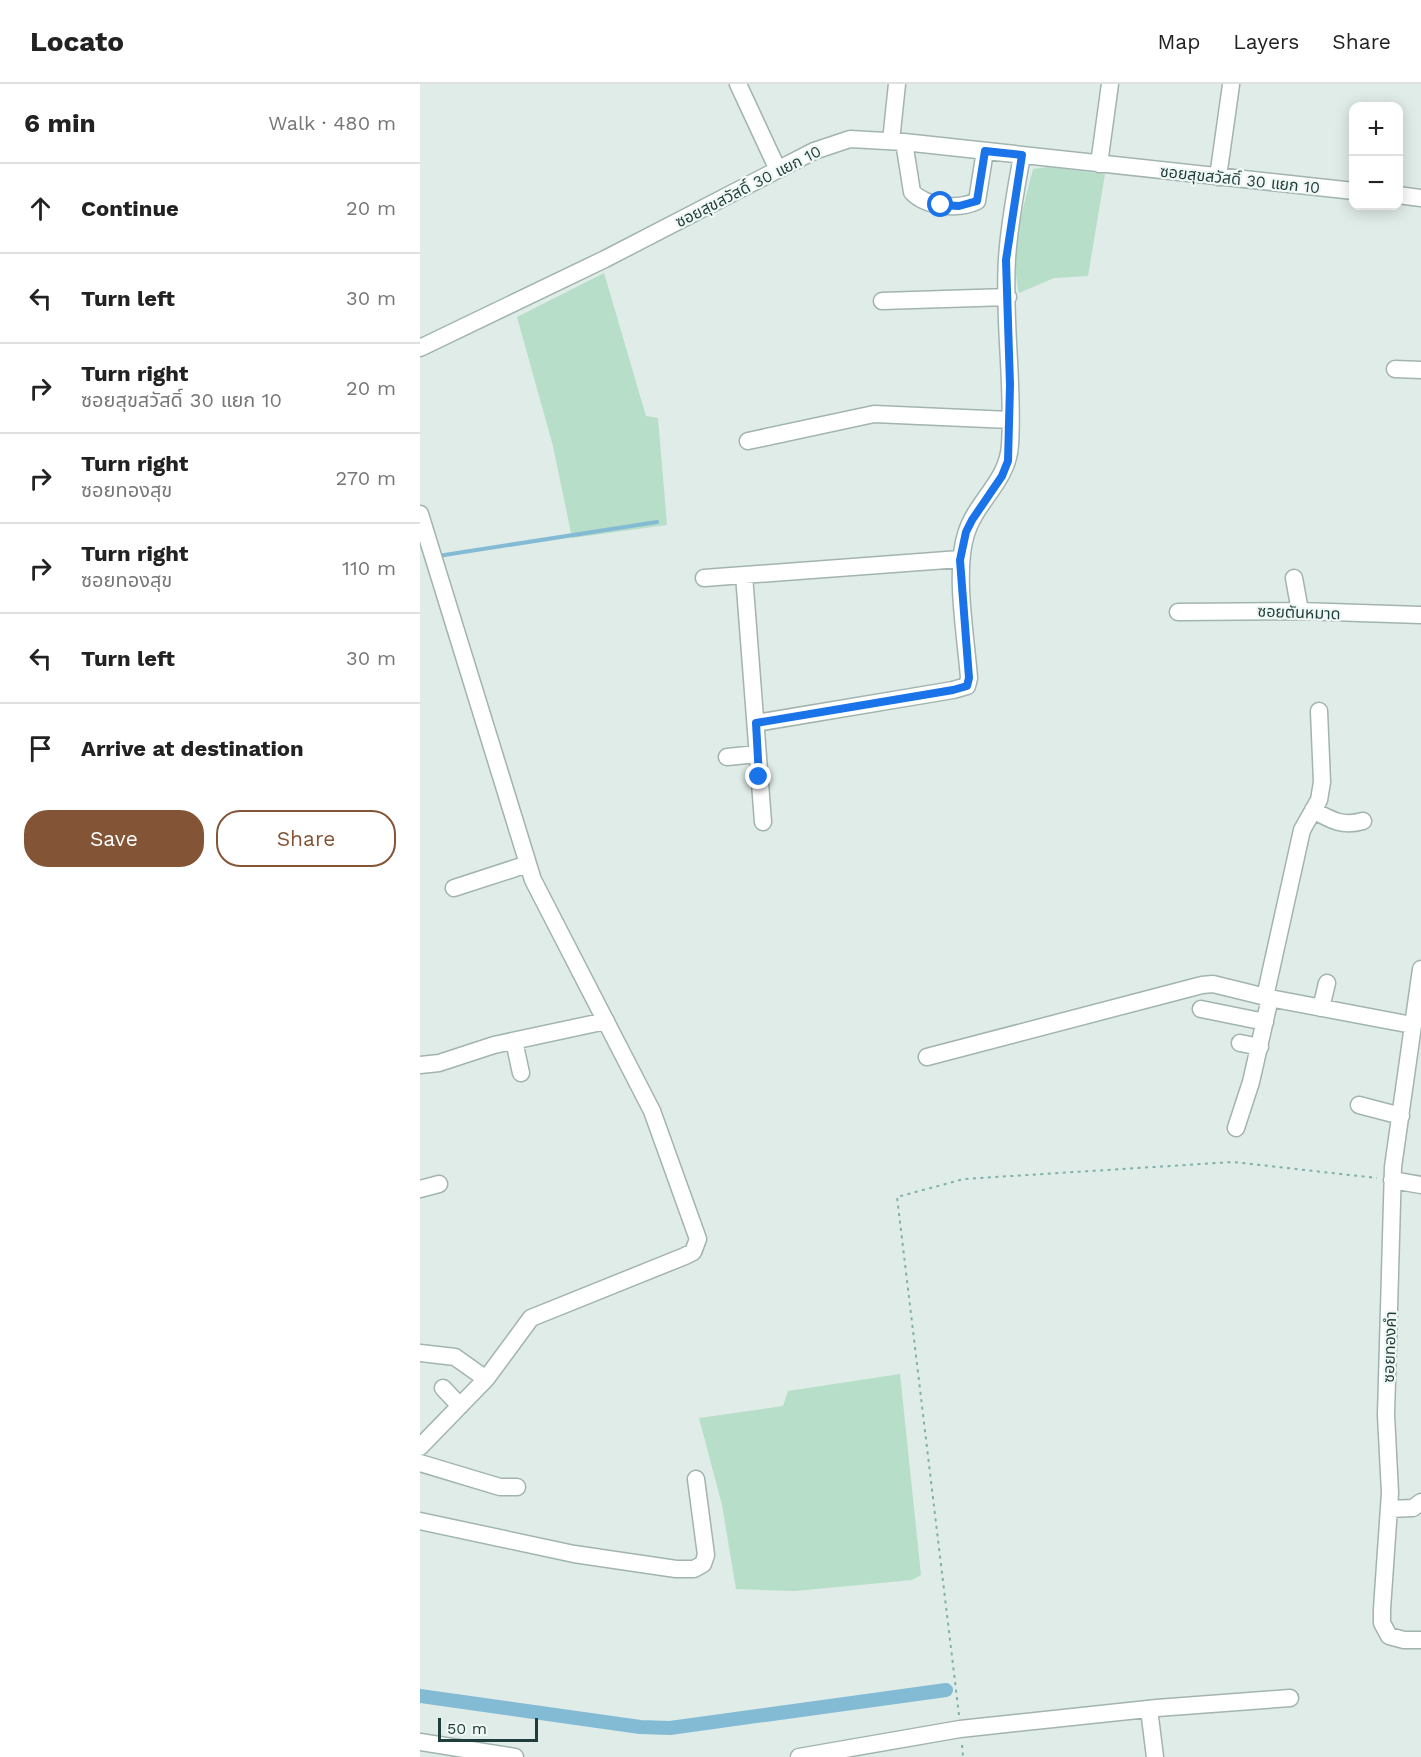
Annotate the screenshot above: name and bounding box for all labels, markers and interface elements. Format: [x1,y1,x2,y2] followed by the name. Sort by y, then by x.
[30,25,124,58] text: Locato
[1157,29,1200,54] text: Map
[1233,29,1299,54] text: Layers
[1332,29,1391,54] text: Share
[1349,102,1403,210] map controls
[1349,102,1403,156] button: +
[24,108,96,138] text: 6 min
[268,111,396,135] text: Walk · 480 m
[672,141,824,231] street label: ซอยสุขสวัสดิ์ 30 แยก 10
[1349,156,1403,210] button: −
[1159,162,1321,197] street label: ซอยสุขสวัสดิ์ 30 แยก 10
[927,191,953,217] route start
[24,192,57,225] icon: ahead
[81,196,179,221] text: Continue
[346,196,396,220] text: 20 m
[24,282,57,315] icon: left
[81,286,175,311] text: Turn left
[346,286,396,310] text: 30 m
[81,361,188,386] text: Turn right
[24,372,57,405] icon: right
[346,376,396,400] text: 20 m
[81,388,282,412] text: ซอยสุขสวัสดิ์ 30 แยก 10
[81,451,188,476] text: Turn right
[24,462,57,495] icon: right
[336,466,396,490] text: 270 m
[81,478,172,502] text: ซอยทองสุข
[81,541,188,566] text: Turn right
[24,552,57,585] icon: right
[342,556,396,580] text: 110 m
[81,568,172,592] text: ซอยทองสุข
[1257,602,1341,623] street label: ซอยตันหมาด
[24,642,57,675] icon: left
[81,646,175,671] text: Turn left
[346,646,396,670] text: 30 m
[24,732,57,765] icon: arrive
[81,736,304,761] text: Arrive at destination
[745,763,771,789] route end
[24,810,204,867] button: Save
[216,810,396,867] button: Share
[1379,1311,1400,1383] street label: ซอยทองคำ
[438,1715,538,1742] scale bar
[447,1719,487,1738] text: 50 m

